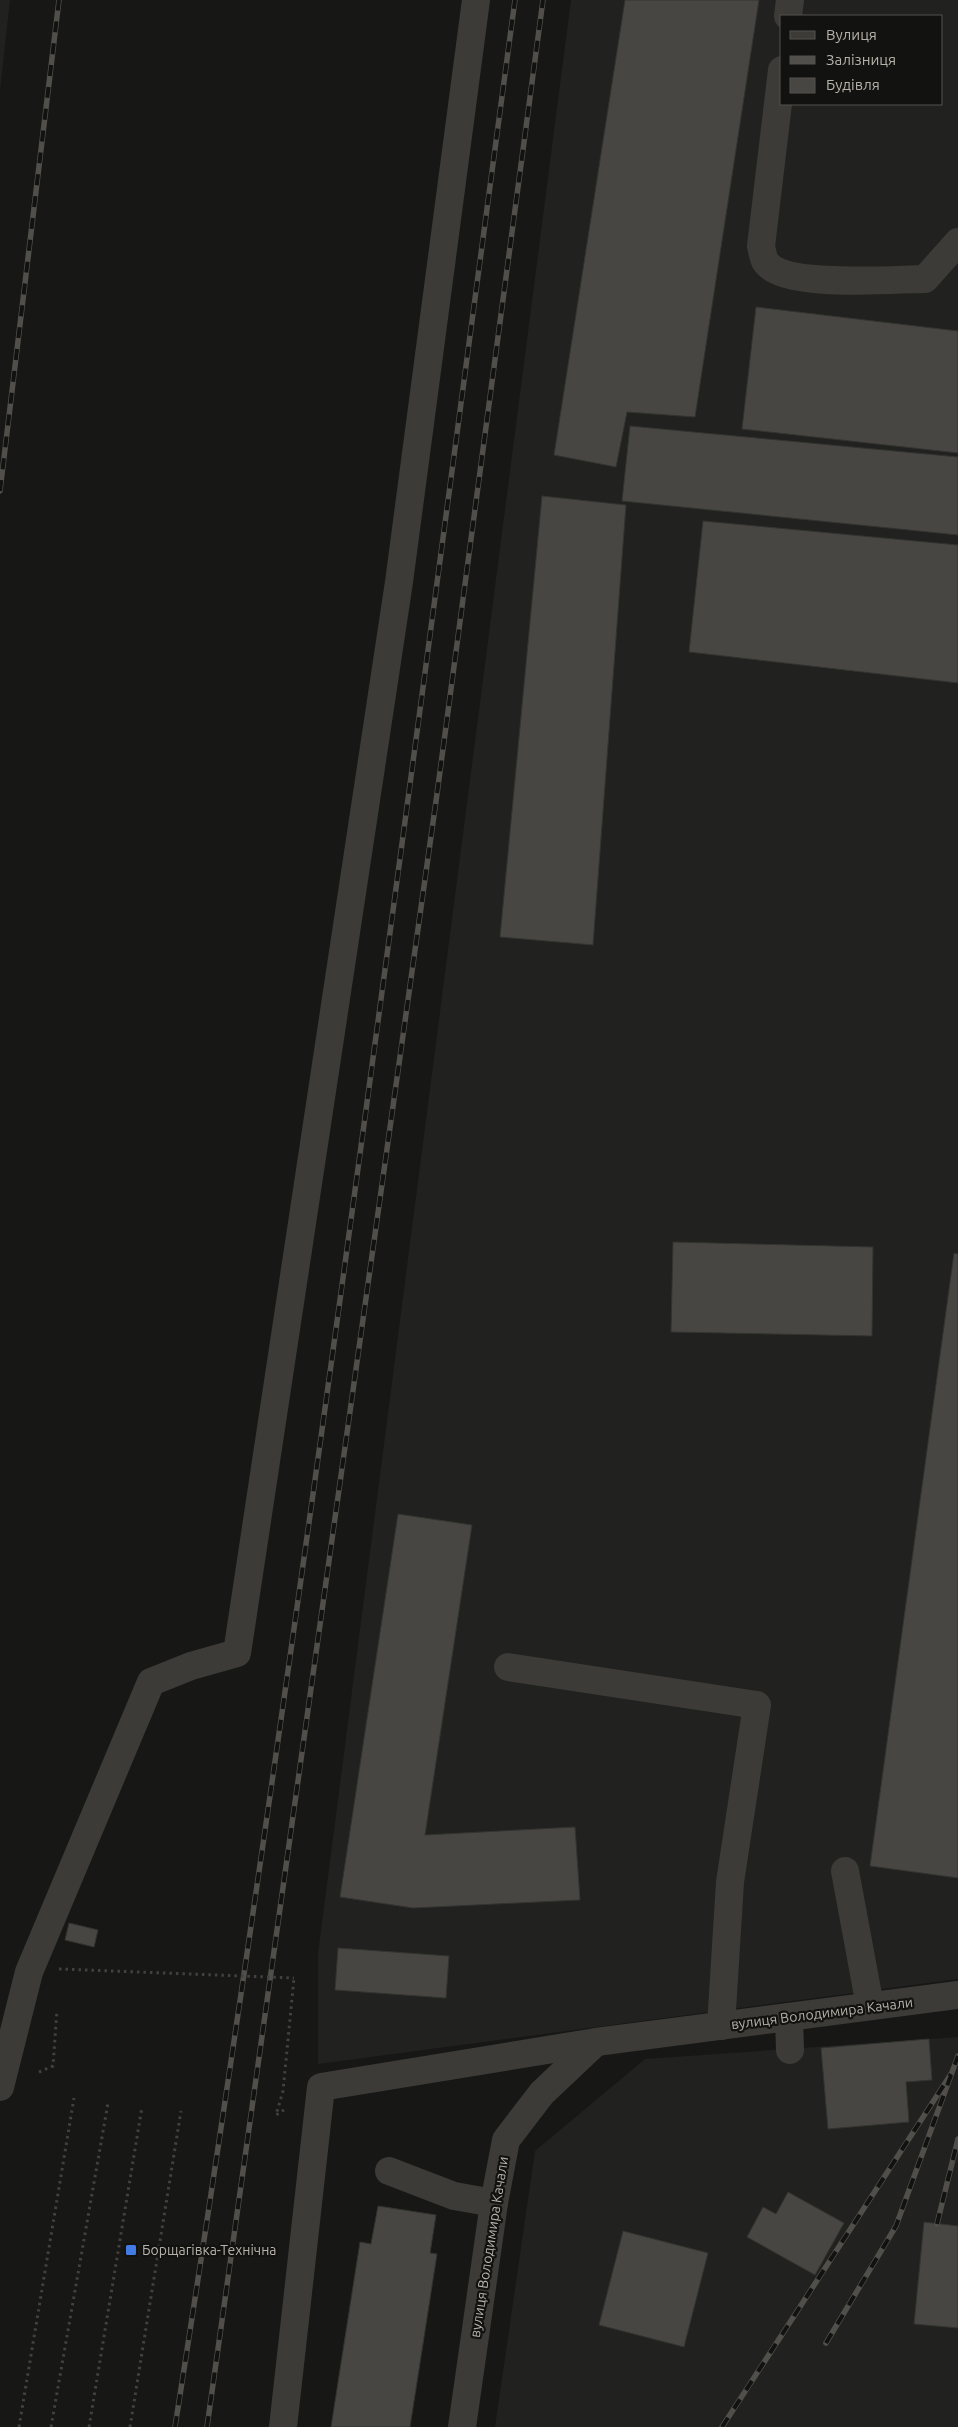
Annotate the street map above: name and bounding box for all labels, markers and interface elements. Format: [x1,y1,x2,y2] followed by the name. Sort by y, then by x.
[780,15,943,105] legend
[826,26,877,43] text: Вулиця
[826,51,896,68] text: Залізниця
[826,76,880,93] text: Будівля
[730,1994,914,2032] street label: вулиця Володимира Качали
[467,2155,511,2339] street label: вулиця Володимира Качали
[142,2242,277,2258] place label: Борщагівка-Технічна
[124,2243,138,2257] marker: Борщагівка-Технічна

